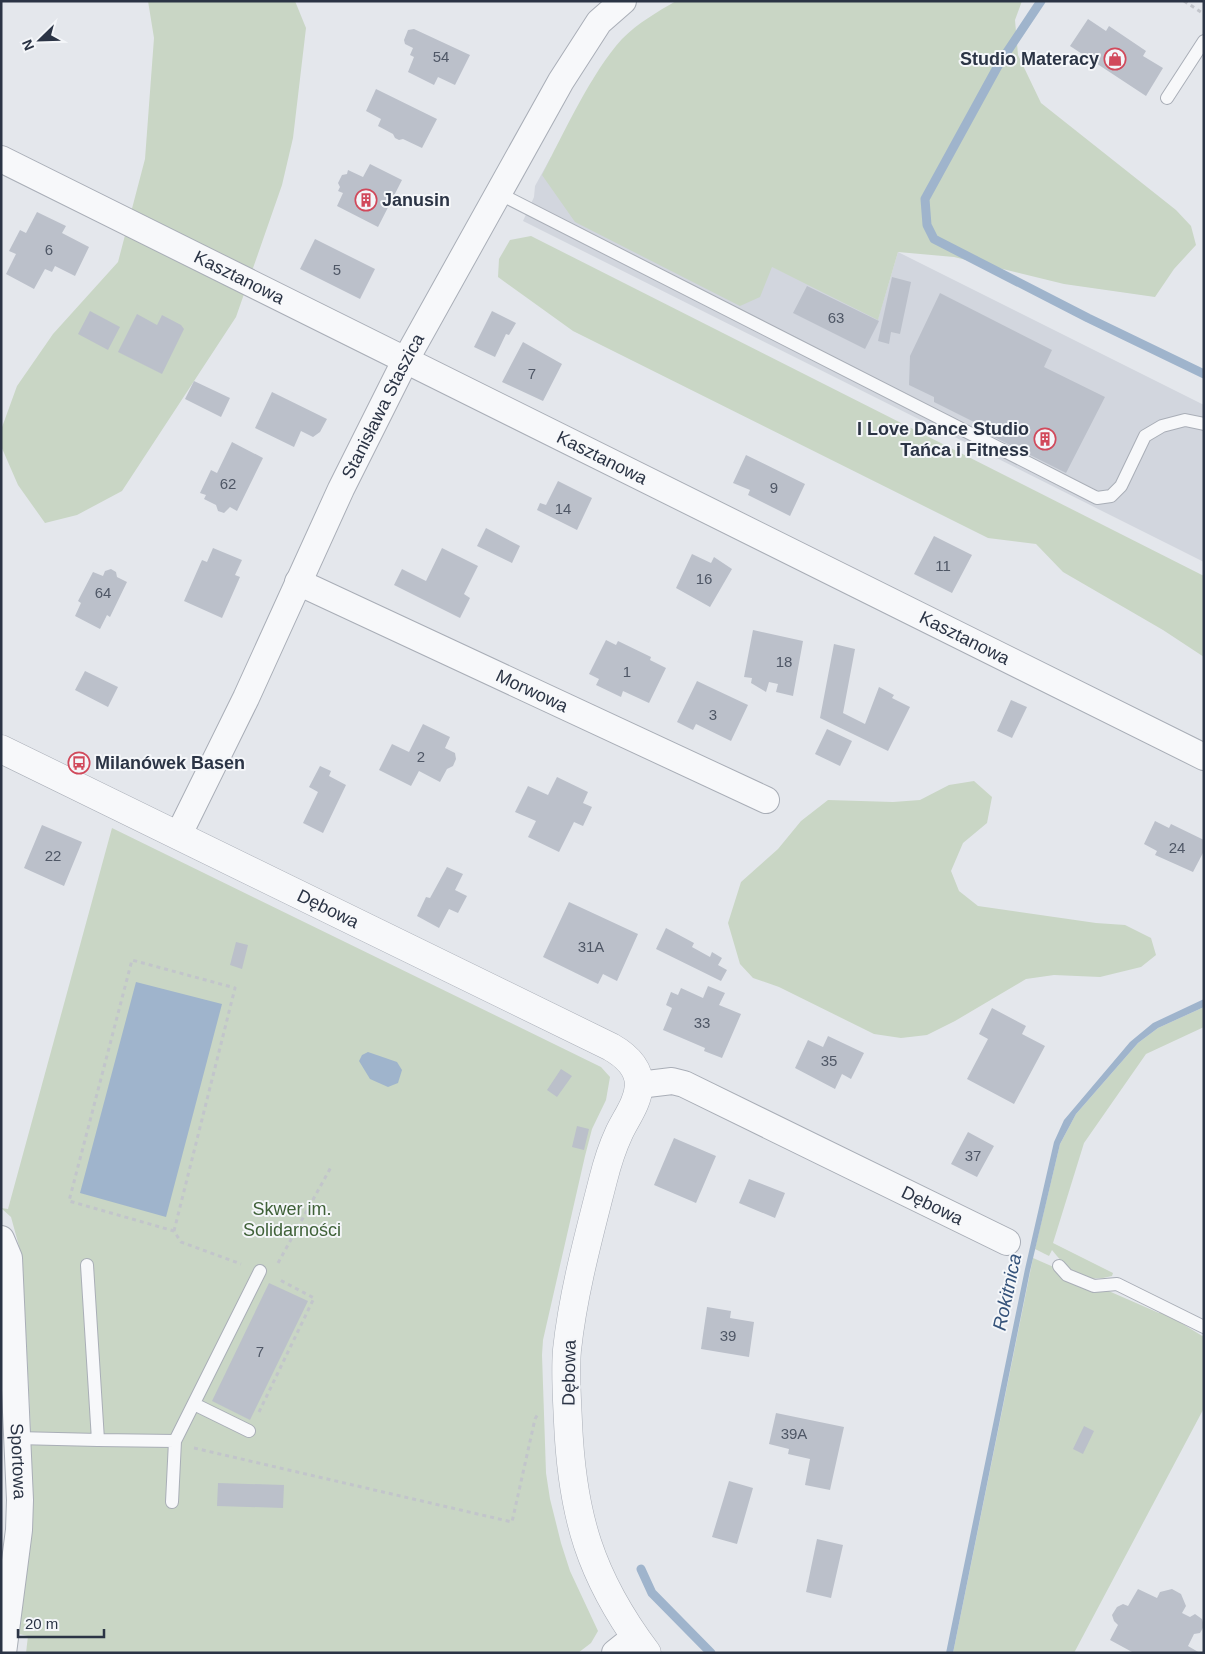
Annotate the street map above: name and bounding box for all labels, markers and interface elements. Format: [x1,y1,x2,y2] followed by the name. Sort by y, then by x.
[15,15,65,65] north arrow
[19,37,37,53] text: N
[1103,47,1127,71] shop icon: Studio Materacy
[433,48,449,65] house number: 54
[960,49,1099,69] place label: Studio Materacy
[354,188,378,212] building icon: Janusin
[382,190,450,210] place label: Janusin
[45,241,53,258] house number: 6
[191,247,288,309] street label: Kasztanowa
[333,261,341,278] house number: 5
[828,309,844,326] house number: 63
[338,329,429,482] street label: Stanisława Staszica
[528,365,536,382] house number: 7
[857,419,1029,460] place label: I Love Dance Studio Tańca i Fitness
[553,427,651,489] street label: Kasztanowa
[1033,427,1057,451] building icon: I Love Dance Studio Tańca i Fitness
[220,475,236,492] house number: 62
[770,479,778,496] house number: 9
[555,500,571,517] house number: 14
[935,557,951,574] house number: 11
[696,570,712,587] house number: 16
[95,584,111,601] house number: 64
[916,607,1014,669] street label: Kasztanowa
[776,653,792,670] house number: 18
[623,663,631,680] house number: 1
[493,666,572,717] street label: Morwowa
[709,706,717,723] house number: 3
[417,748,425,765] house number: 2
[67,751,91,775] bus stop icon: Milanówek Basen
[95,753,245,773] place label: Milanówek Basen
[1169,839,1185,856] house number: 24
[45,847,61,864] house number: 22
[294,885,363,933] street label: Dębowa
[578,938,604,955] house number: 31A
[694,1014,710,1031] house number: 33
[821,1052,837,1069] house number: 35
[965,1147,981,1164] house number: 37
[898,1182,967,1229] street label: Dębowa
[243,1199,341,1240] park label: Skwer im. Solidarności
[989,1252,1025,1332] water label: Rokitnica
[720,1327,736,1344] house number: 39
[558,1339,580,1406] street label: Dębowa
[256,1343,264,1360] house number: 7
[7,1423,30,1501] street label: Sportowa
[781,1425,807,1442] house number: 39A
[18,1606,104,1638] scale bar
[25,1615,58,1632] text: 20 m

